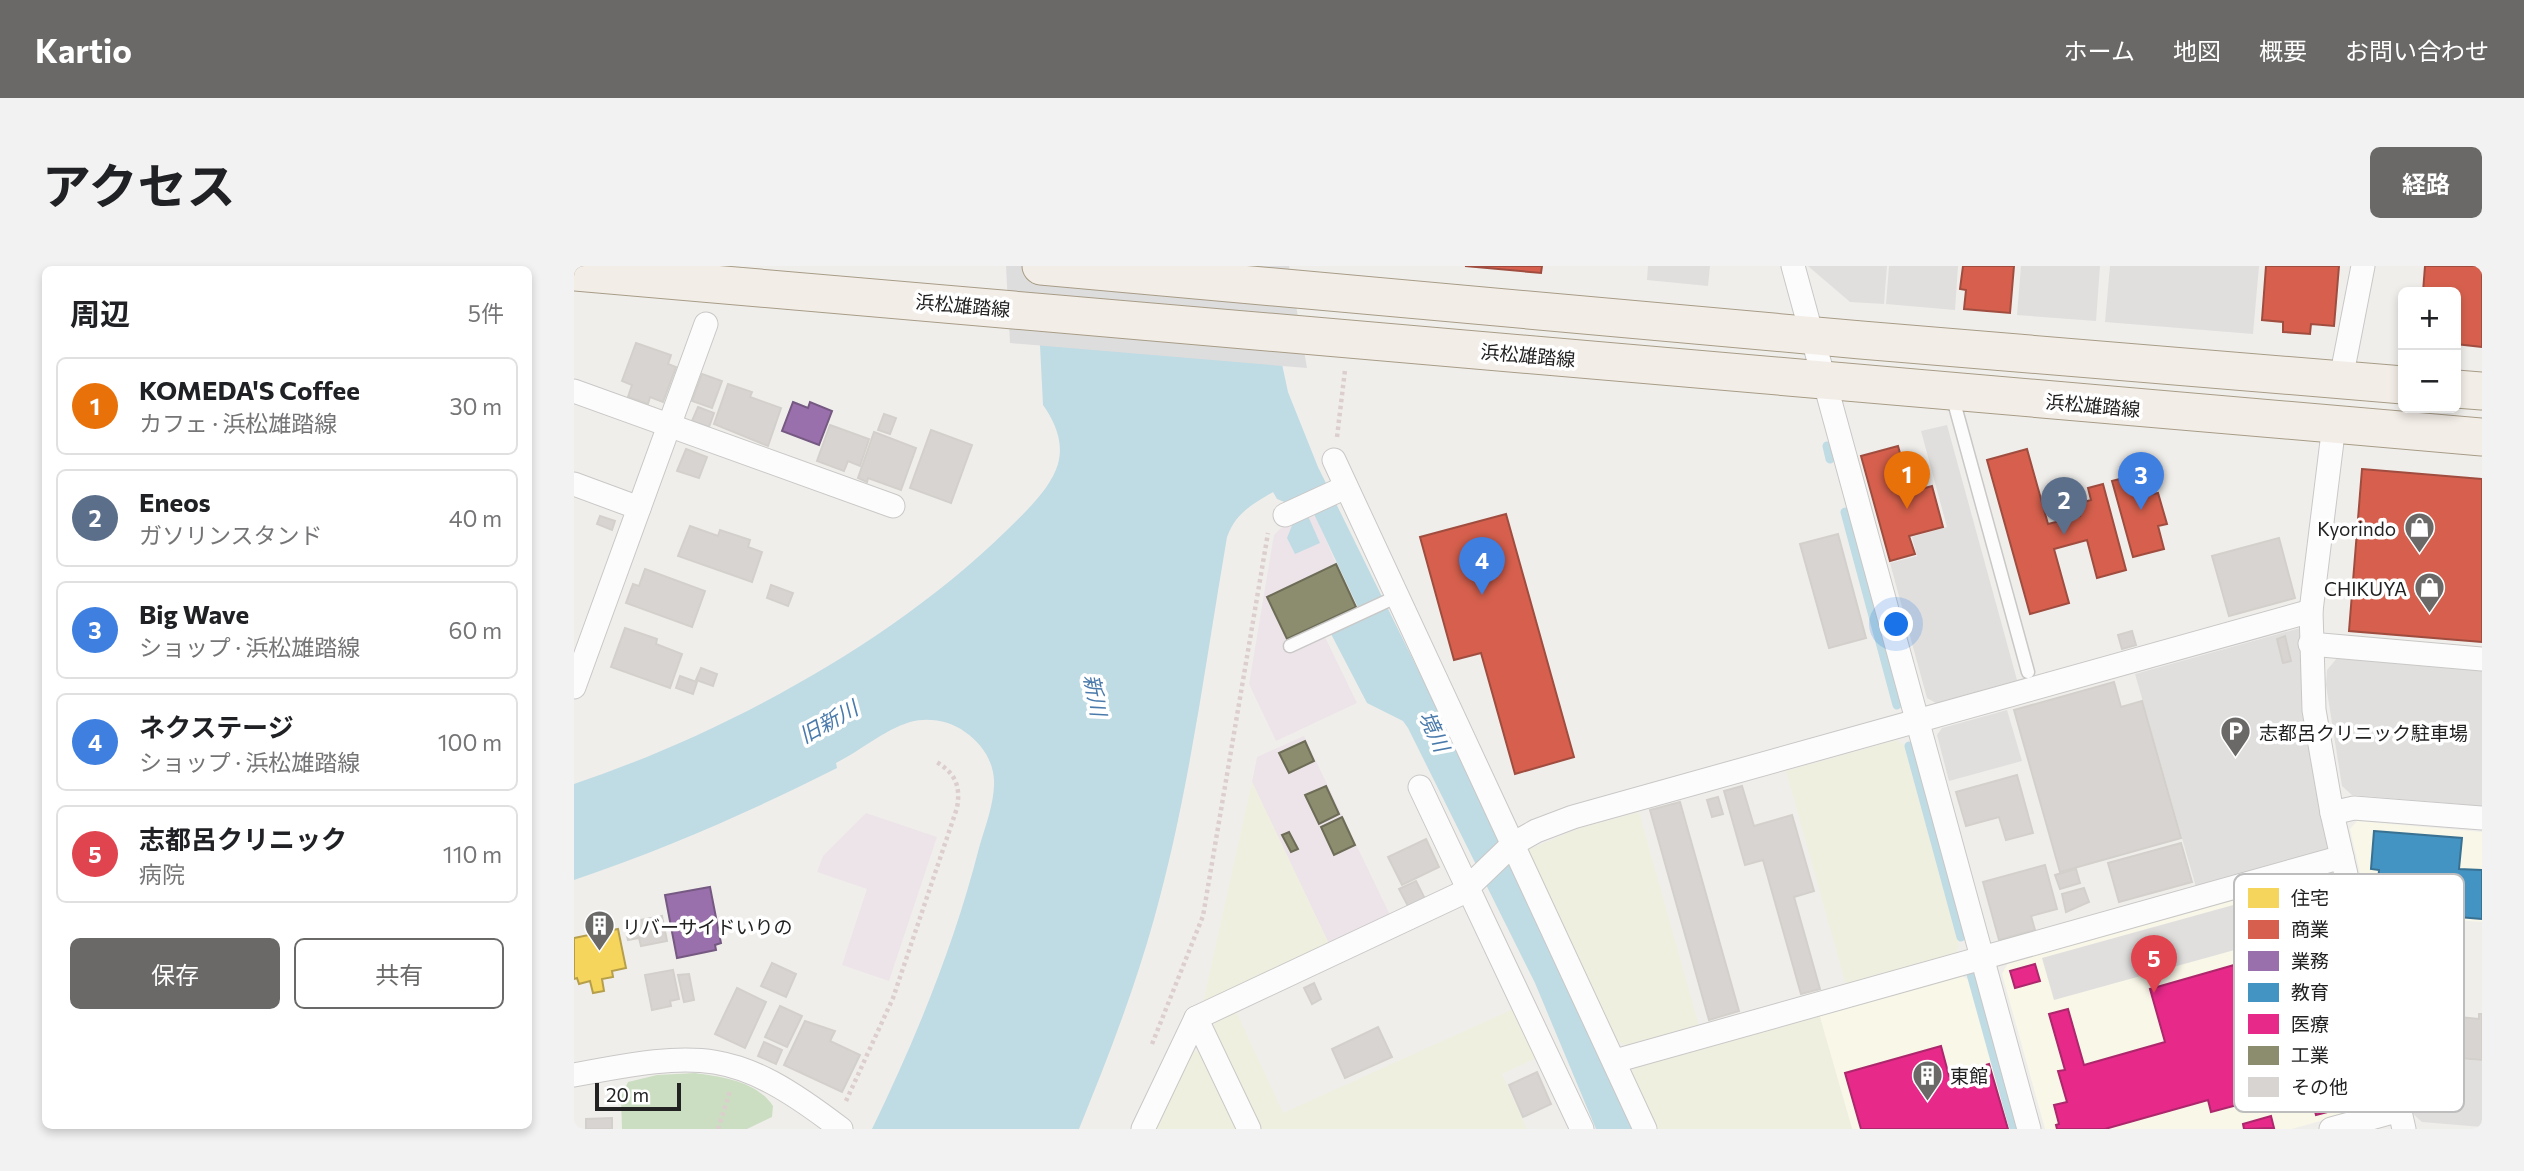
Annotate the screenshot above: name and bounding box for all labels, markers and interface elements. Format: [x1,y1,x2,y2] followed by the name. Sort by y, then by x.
[35,29,132,70] text: Kartio
[2064,36,2135,65] text: ホーム
[2173,36,2221,65] text: 地図
[2259,36,2307,65] text: 概要
[2345,36,2489,65] text: お問い合わせ
[2370,147,2482,218] button: 経路
[42,154,236,214] text: アクセス
[2398,287,2461,413] map controls
[2398,287,2461,350] button: +
[915,289,1011,321] street label: 浜松雄踏線
[70,294,130,331] text: 周辺
[468,299,504,327] text: 5件
[1480,339,1576,371] street label: 浜松雄踏線
[2398,350,2461,413] button: −
[139,374,360,405] text: KOMEDA'S Coffee
[2045,389,2141,421] street label: 浜松雄踏線
[90,392,100,420] text: 1
[449,392,502,420] text: 30 m
[139,409,337,437] text: カフェ · 浜松雄踏線
[1884,451,1930,509] pin: 1
[2118,452,2164,510] pin: 3
[2041,477,2087,535] pin: 2
[139,486,211,517] text: Eneos
[88,504,102,532] text: 2
[449,504,502,532] text: 40 m
[2402,511,2436,555] shop icon: Kyorindo
[2317,517,2396,540] place label: Kyorindo
[139,521,323,549] text: ガソリンスタンド
[1459,537,1505,595] pin: 4
[2413,571,2447,615] shop icon: CHIKUYA
[2324,577,2407,600] place label: CHIKUYA
[139,598,249,629] text: Big Wave
[1879,607,1913,641] your location
[88,616,102,644] text: 3
[449,616,502,644] text: 60 m
[139,633,360,661] text: ショップ · 浜松雄踏線
[1080,672,1113,720] water label: 新川
[794,694,863,747] water label: 旧新川
[1415,707,1456,757] water label: 境川
[139,711,294,742] text: ネクステージ
[2219,715,2253,759] parking icon: 志都呂クリニック駐車場
[2259,721,2468,744] place label: 志都呂クリニック駐車場
[88,728,102,756] text: 4
[438,728,502,756] text: 100 m
[139,748,360,776] text: ショップ · 浜松雄踏線
[139,823,347,854] text: 志都呂クリニック
[88,840,102,868] text: 5
[443,840,502,868] text: 110 m
[139,860,185,888] text: 病院
[2234,874,2464,1112] legend
[2291,886,2329,909] text: 住宅
[582,909,616,953] building icon: リバーサイドいりの
[622,915,793,938] place label: リバーサイドいりの
[2291,917,2329,940] text: 商業
[2131,935,2177,993] pin: 5
[70,938,280,1009] button: 保存
[294,938,504,1009] button: 共有
[2291,949,2329,972] text: 業務
[2291,980,2329,1003] text: 教育
[2291,1012,2329,1035] text: 医療
[2291,1043,2329,1066] text: 工業
[1910,1058,1944,1102] building icon: 東館
[1950,1064,1988,1087] place label: 東館
[2291,1075,2348,1098] text: その他
[595,1080,681,1112] scale bar
[606,1083,649,1106] text: 20 m

